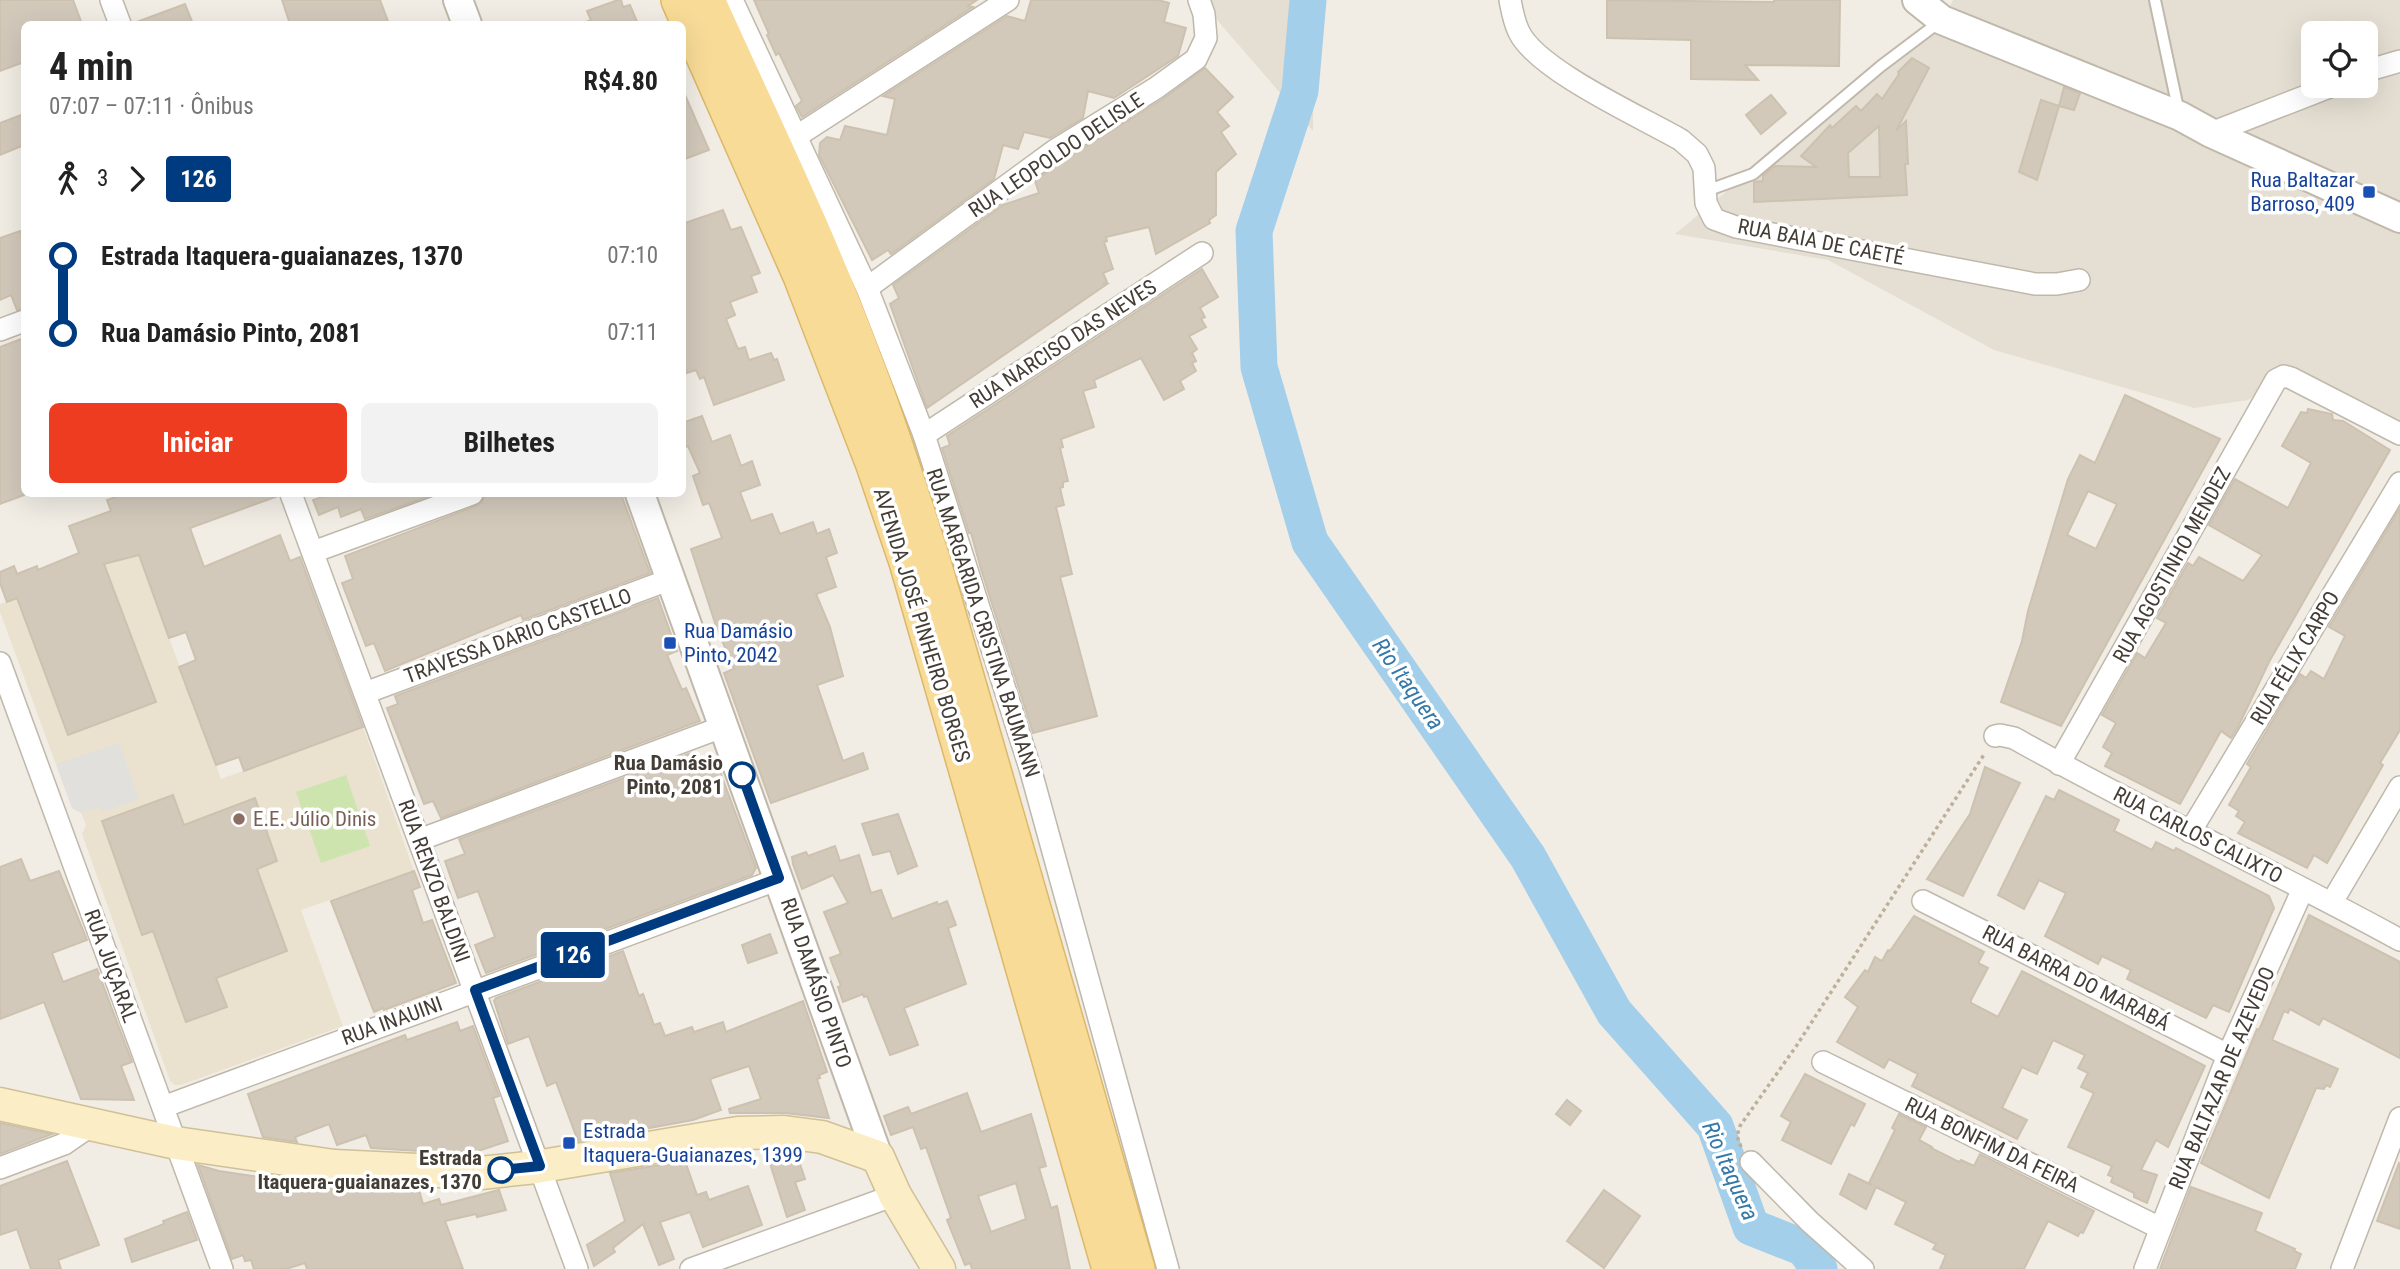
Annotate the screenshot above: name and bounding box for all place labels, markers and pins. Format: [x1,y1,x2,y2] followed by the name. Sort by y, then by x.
[2250,168,2355,216] place label: Rua Baltazar Barroso, 409
[2361,184,2377,200] marker: Rua Baltazar Barroso, 409
[684,619,793,667] place label: Rua Damásio Pinto, 2042
[662,635,678,651] marker: Rua Damásio Pinto, 2042
[614,751,723,799] place label: Rua Damásio Pinto, 2081
[729,762,755,788] marker: Rua Damásio Pinto, 2081
[253,807,376,831] place label: E.E. Júlio Dinis
[231,811,247,827] marker: E.E. Júlio Dinis
[583,1119,803,1167] place label: Estrada Itaquera-Guaianazes, 1399
[561,1135,577,1151] marker: Estrada Itaquera-Guaianazes, 1399
[258,1146,482,1194] place label: Estrada Itaquera-guaianazes, 1370
[488,1157,514,1183] marker: Estrada Itaquera-guaianazes, 1370

